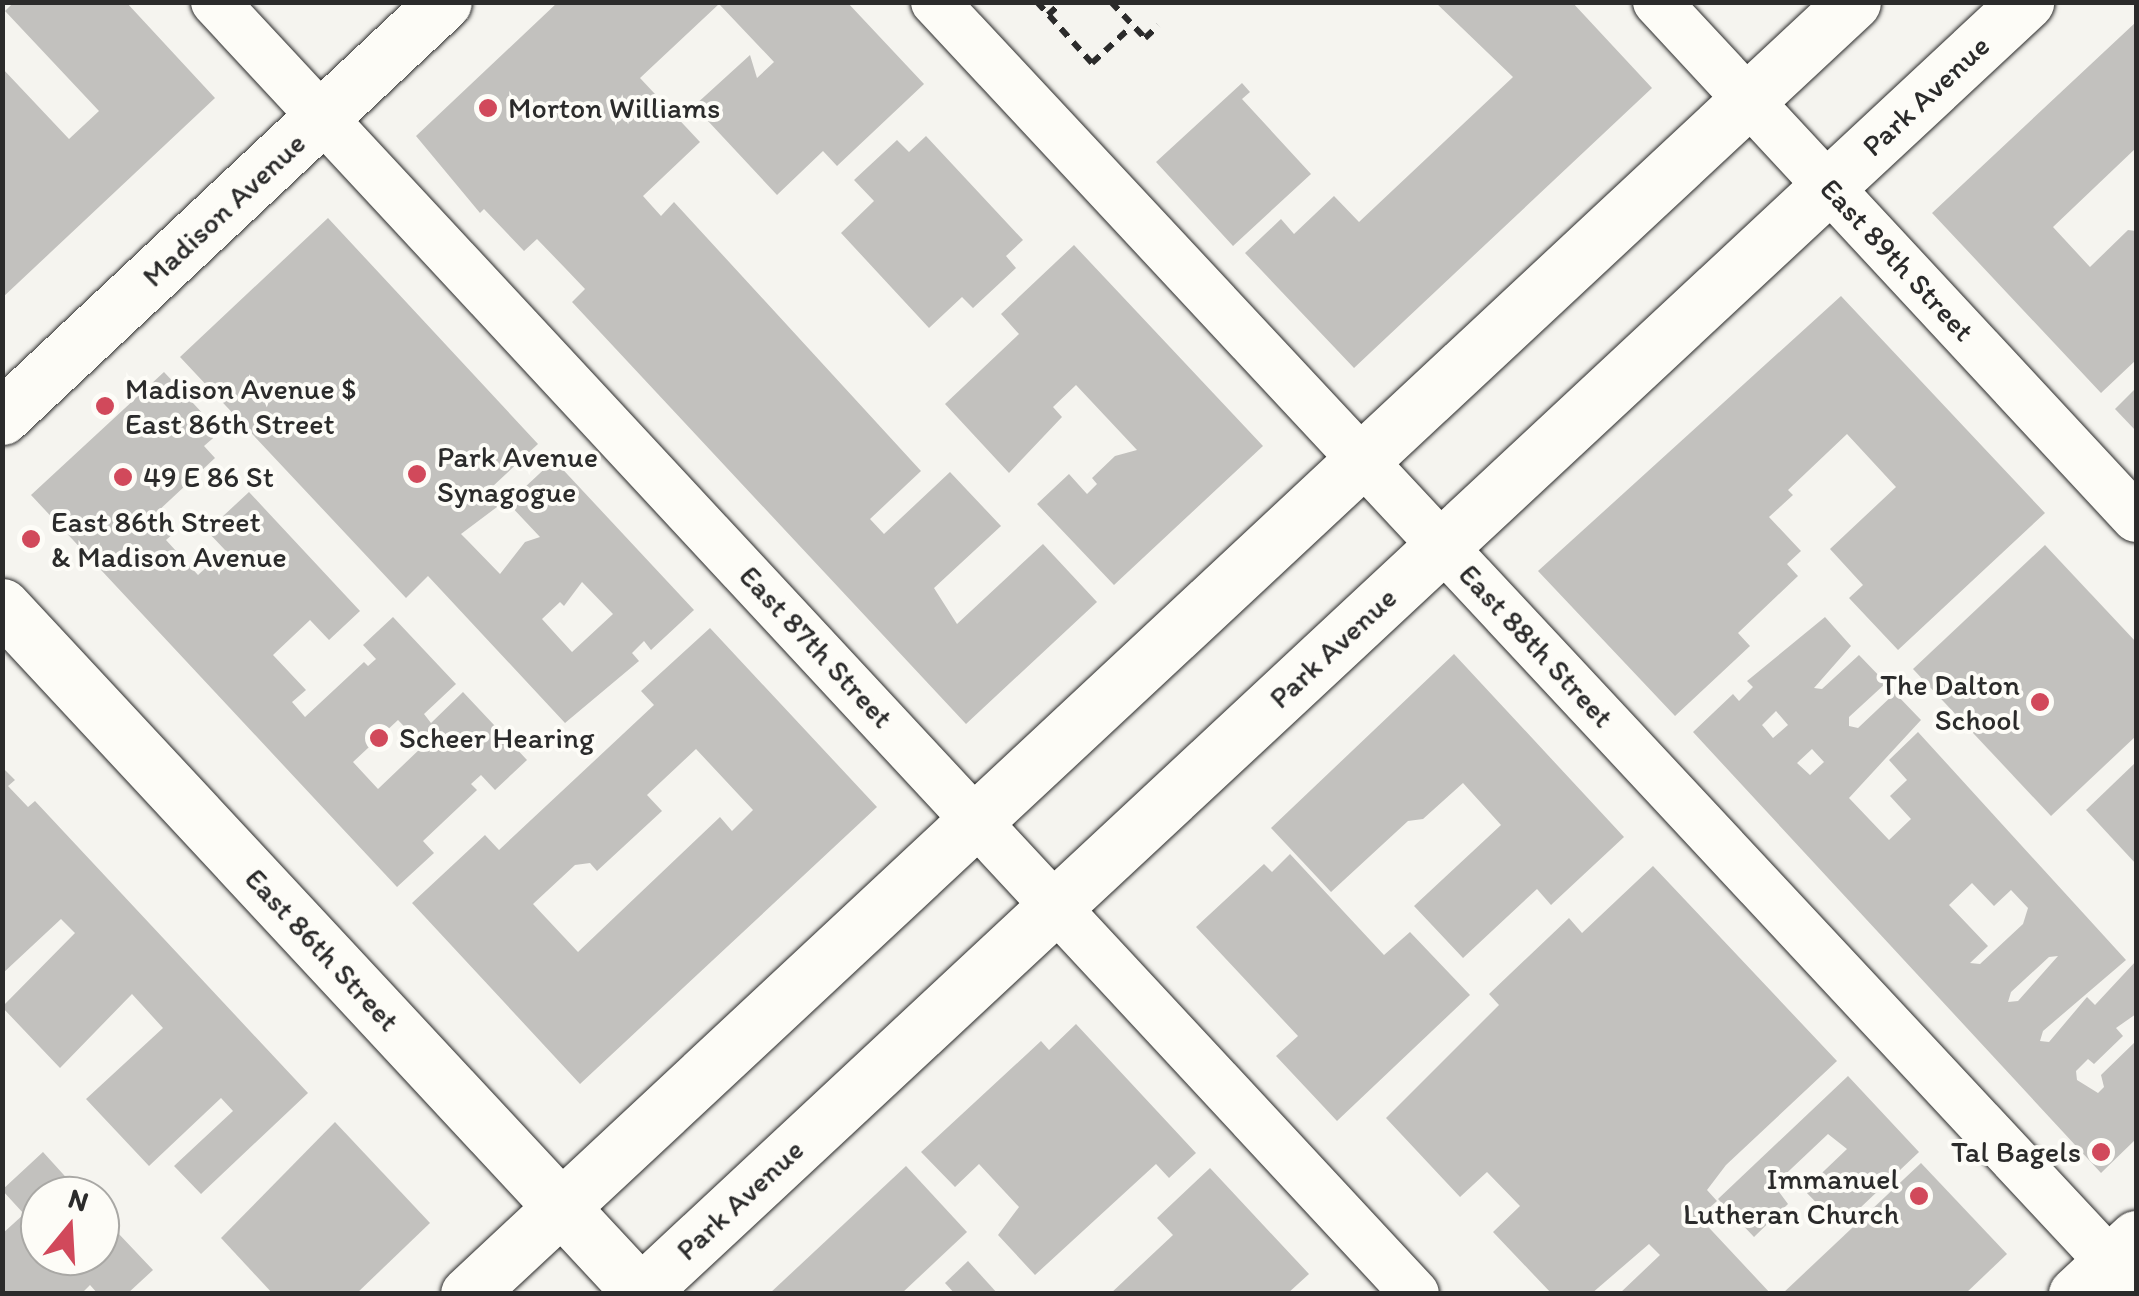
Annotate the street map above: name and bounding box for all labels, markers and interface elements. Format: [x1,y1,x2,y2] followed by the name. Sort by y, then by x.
[1855,28,1997,164] street label: Park Avenue
[508,90,721,126] place label: Morton Williams
[477,97,499,119] marker: Morton Williams
[135,125,313,295] street label: Madison Avenue
[1813,172,1981,348] street label: East 89th Street
[125,371,357,442] place label: Madison Avenue $ East 86th Street
[94,395,116,417] marker: Madison Avenue $ East 86th Street
[437,439,597,510] place label: Park Avenue Synagogue
[143,459,274,495] place label: 49 E 86 St
[406,463,428,485] marker: Park Avenue Synagogue
[112,466,134,488] marker: 49 E 86 St
[51,504,287,574] place label: East 86th Street & Madison Avenue
[20,528,42,550] marker: East 86th Street & Madison Avenue
[1452,557,1620,735] street label: East 88th Street
[732,559,900,735] street label: East 87th Street
[1262,580,1404,716] street label: Park Avenue
[1879,667,2020,738] place label: The Dalton School
[2029,691,2051,713] marker: The Dalton School
[399,720,593,756] place label: Scheer Hearing
[368,727,390,749] marker: Scheer Hearing
[238,861,406,1039] street label: East 86th Street
[669,1132,811,1268] street label: Park Avenue
[1950,1134,2081,1170] place label: Tal Bagels
[2090,1141,2112,1163] marker: Tal Bagels
[1682,1161,1899,1232] place label: Immanuel Lutheran Church
[20,1176,120,1276] north arrow
[64,1180,93,1218] text: N
[1908,1185,1930,1207] marker: Immanuel Lutheran Church

